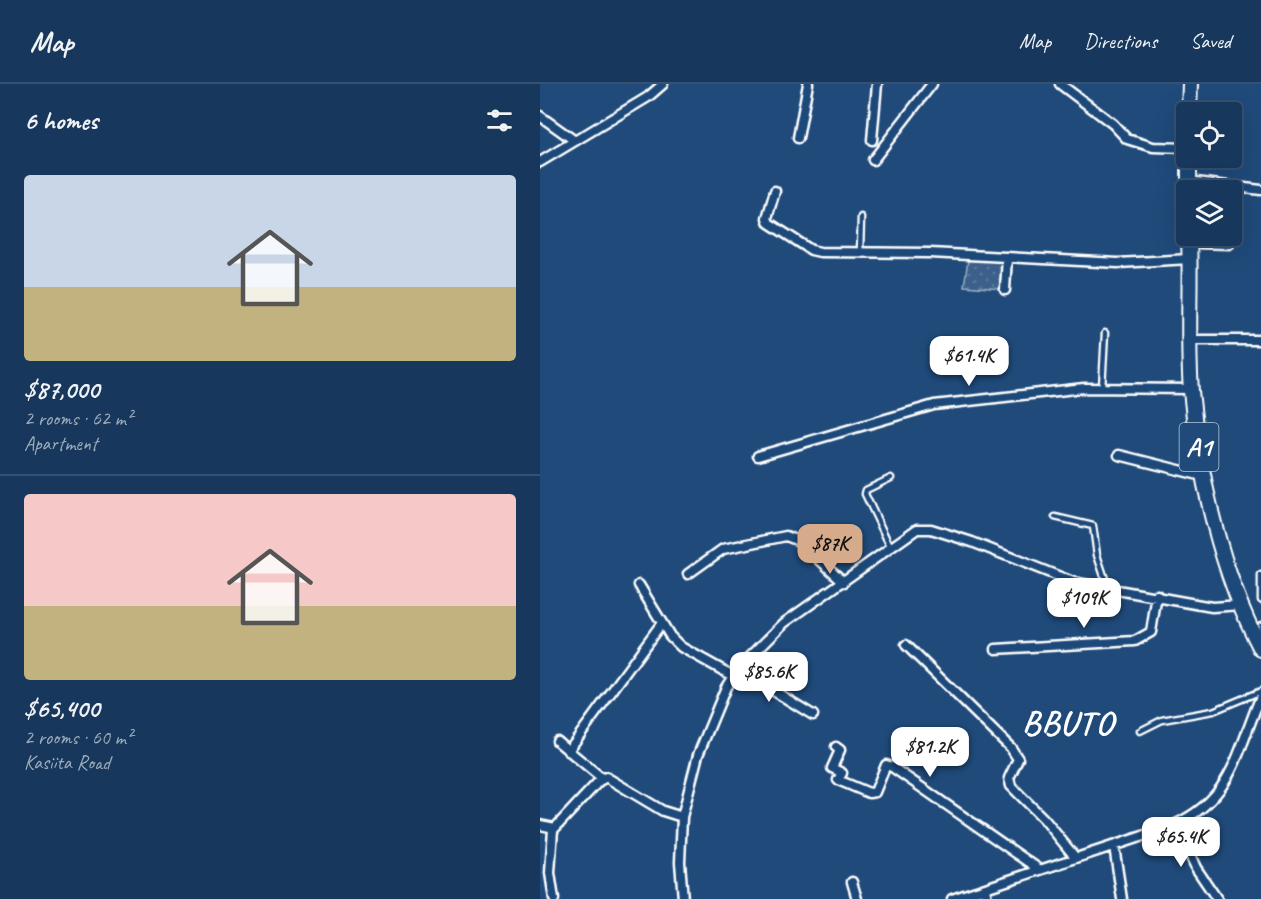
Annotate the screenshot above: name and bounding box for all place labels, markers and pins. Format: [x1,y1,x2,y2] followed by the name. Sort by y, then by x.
[920,336,1018,387] pin: $61.4K
[794,524,866,575] pin: $87K
[1042,578,1126,629] pin: $109K
[720,652,818,703] pin: $85.6K
[881,727,979,778] pin: $81.2K
[1132,817,1230,868] pin: $65.4K

